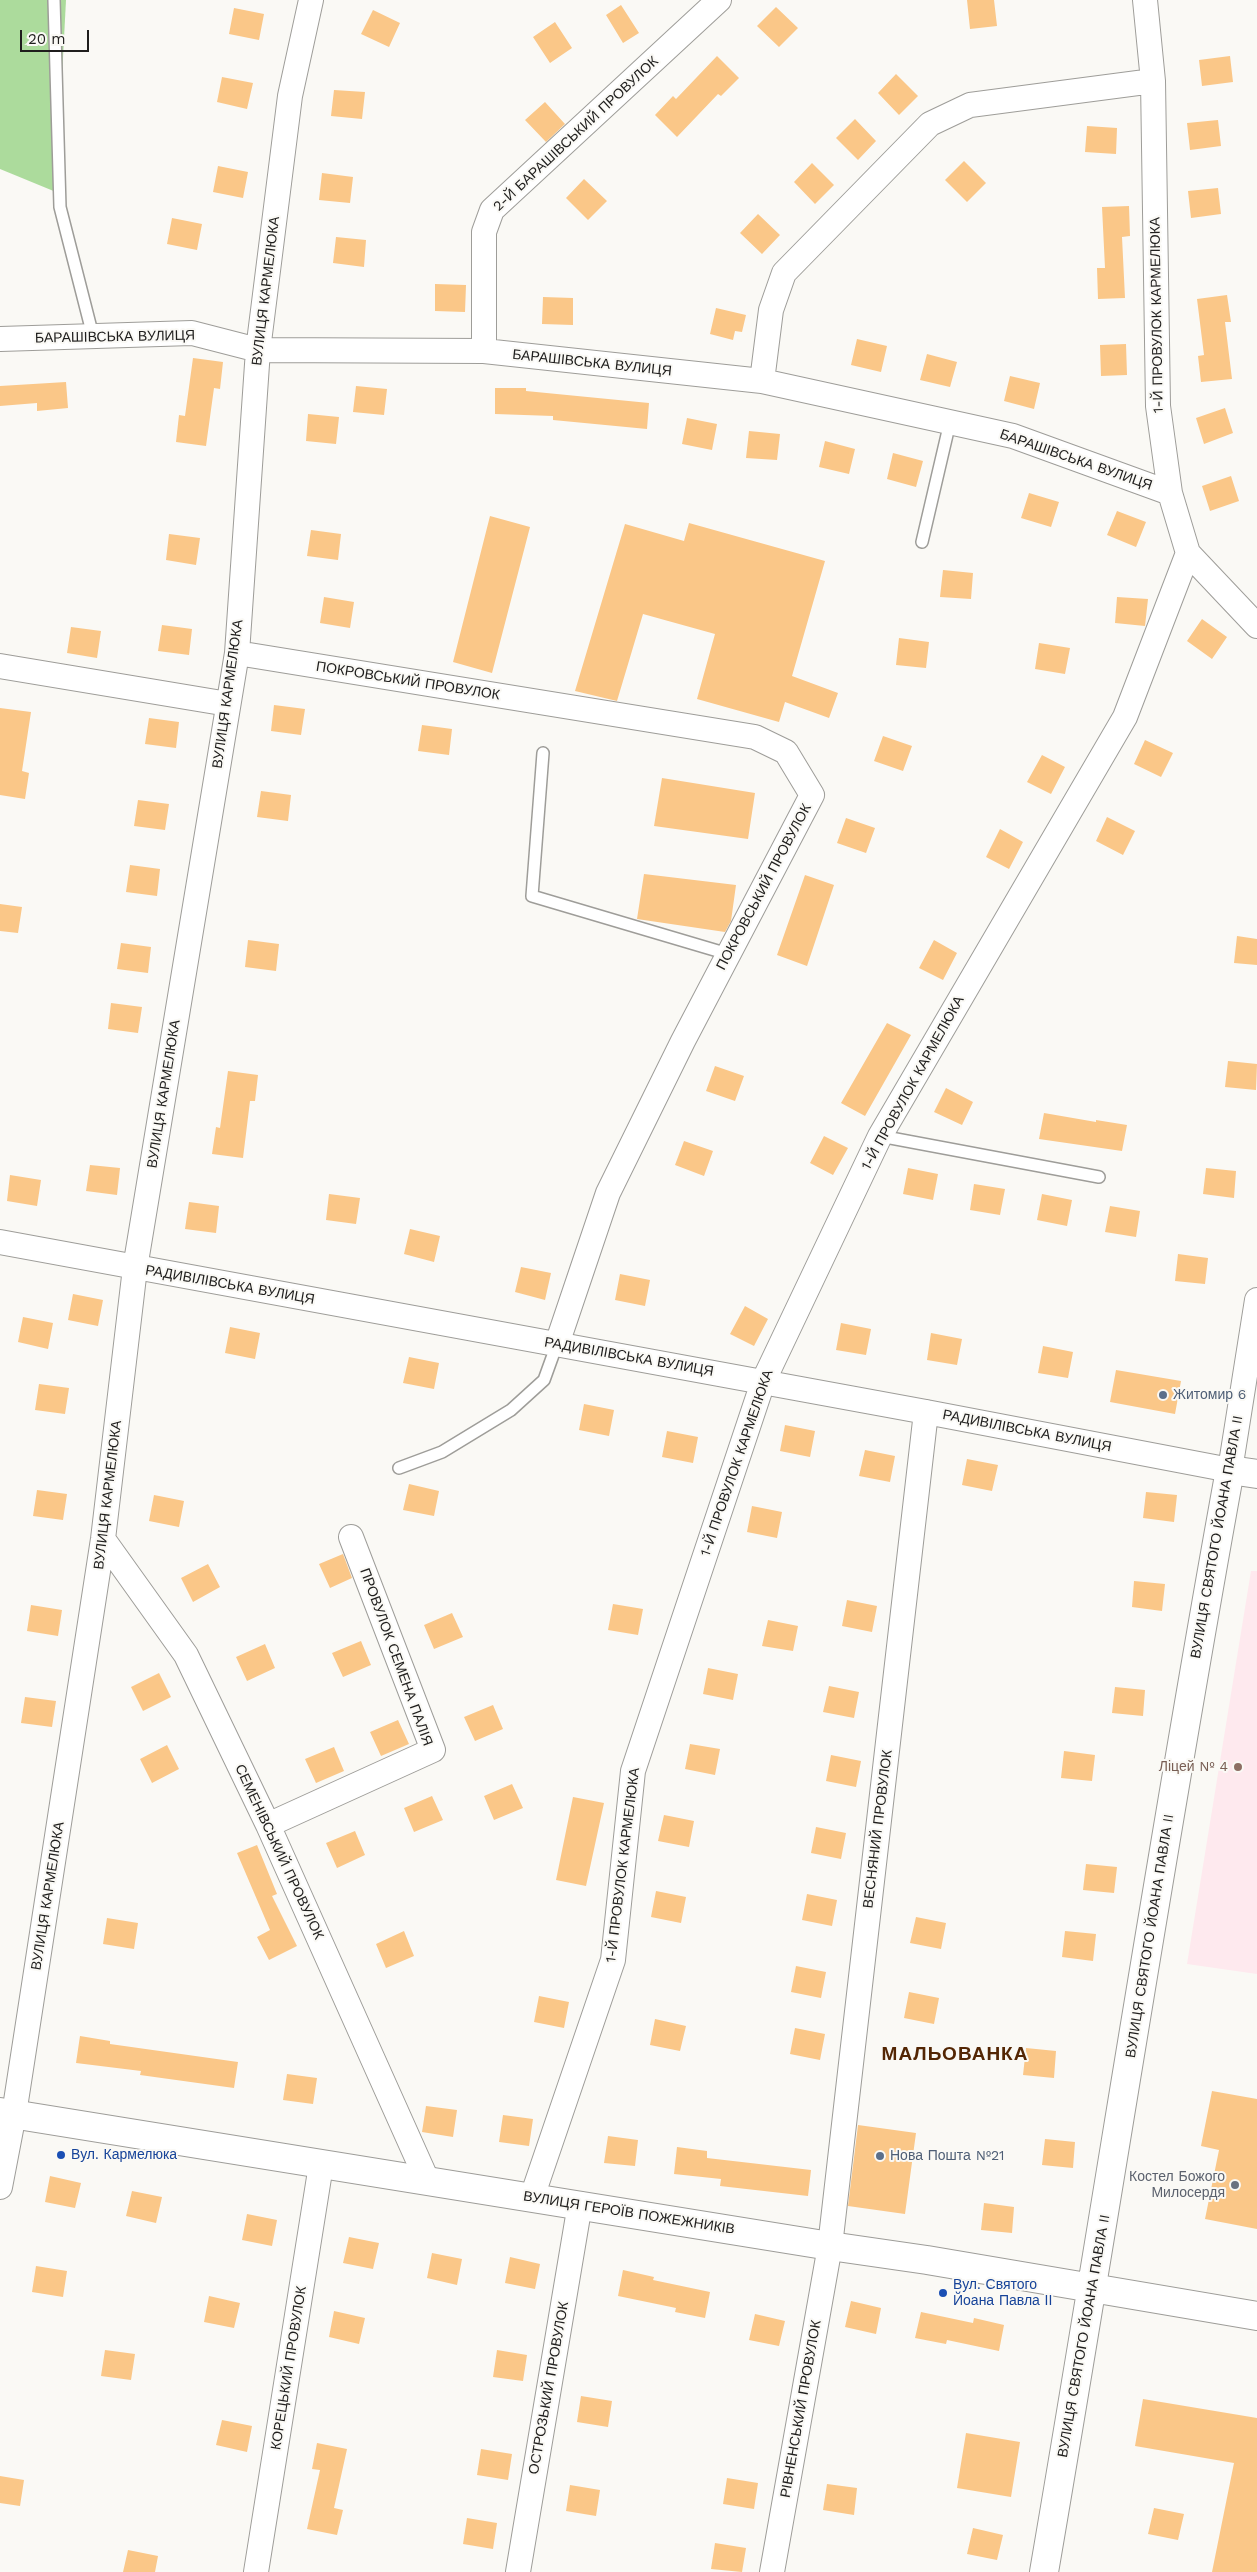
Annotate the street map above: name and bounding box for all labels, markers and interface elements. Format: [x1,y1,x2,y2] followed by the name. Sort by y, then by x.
[22,20,91,52] scale bar
[28,30,66,48] text: 20 m
[490,53,662,215] street label: 2-Й БАРАШІВСЬКИЙ ПРОВУЛОК
[249,215,283,367] street label: ВУЛИЦЯ КАРМЕЛЮКА
[1147,217,1167,413] street label: 1-Й ПРОВУЛОК КАРМЕЛЮКА
[35,327,195,347] street label: БАРАШІВСЬКА ВУЛИЦЯ
[511,346,673,380] street label: БАРАШІВСЬКА ВУЛИЦЯ
[998,426,1154,494] street label: БАРАШІВСЬКА ВУЛИЦЯ
[209,618,247,770] street label: ВУЛИЦЯ КАРМЕЛЮКА
[315,658,501,704] street label: ПОКРОВСЬКИЙ ПРОВУЛОК
[713,801,815,973] street label: ПОКРОВСЬКИЙ ПРОВУЛОК
[858,993,968,1173] street label: 1-Й ПРОВУЛОК КАРМЕЛЮКА
[144,1018,184,1170] street label: ВУЛИЦЯ КАРМЕЛЮКА
[144,1262,316,1308] street label: РАДИВІЛІВСЬКА ВУЛИЦЯ
[543,1334,715,1380] street label: РАДИВІЛІВСЬКА ВУЛИЦЯ
[697,1367,777,1559] street label: 1-Й ПРОВУЛОК КАРМЕЛЮКА
[1173,1387,1246,1403] place label: Житомир 6
[1157,1389,1169,1401] marker: Житомир 6
[941,1406,1113,1456] street label: РАДИВІЛІВСЬКА ВУЛИЦЯ
[1187,1414,1247,1660] street label: ВУЛИЦЯ СВЯТОГО ЙОАНА ПАВЛА II
[91,1419,125,1571] street label: ВУЛИЦЯ КАРМЕЛЮКА
[356,1566,436,1748] street label: ПРОВУЛОК СЕМЕНА ПАЛІЯ
[860,1749,896,1909] street label: ВЕСНЯНИЙ ПРОВУЛОК
[1159,1759,1228,1775] place label: Ліцей № 4
[1232,1761,1244,1773] marker: Ліцей № 4
[231,1762,327,1942] street label: СЕМЕНІВСЬКИЙ ПРОВУЛОК
[603,1767,643,1963] street label: 1-Й ПРОВУЛОК КАРМЕЛЮКА
[1122,1813,1178,2059] street label: ВУЛИЦЯ СВЯТОГО ЙОАНА ПАВЛА II
[28,1820,68,1972] street label: ВУЛИЦЯ КАРМЕЛЮКА
[880,2043,1030,2065] district label: МАЛЬОВАНКА
[71,2147,177,2163] place label: Вул. Кармелюка
[890,2148,1005,2164] place label: Нова Пошта №21
[55,2149,67,2161] marker: Вул. Кармелюка
[874,2150,886,2162] marker: Нова Пошта №21
[1129,2169,1225,2202] place label: Костел Божого Милосердя
[1229,2179,1241,2191] marker: Костел Божого Милосердя
[522,2188,736,2238] street label: ВУЛИЦЯ ГЕРОЇВ ПОЖЕЖНИКІВ
[1054,2213,1114,2459] street label: ВУЛИЦЯ СВЯТОГО ЙОАНА ПАВЛА II
[953,2277,1052,2310] place label: Вул. Святого Йоана Павла ІІ
[268,2285,310,2451] street label: КОРЕЦЬКИЙ ПРОВУЛОК
[937,2287,949,2299] marker: Вул. Святого Йоана Павла ІІ
[526,2300,572,2476] street label: ОСТРОЗЬКИЙ ПРОВУЛОК
[777,2319,825,2499] street label: РІВНЕНСЬКИЙ ПРОВУЛОК

